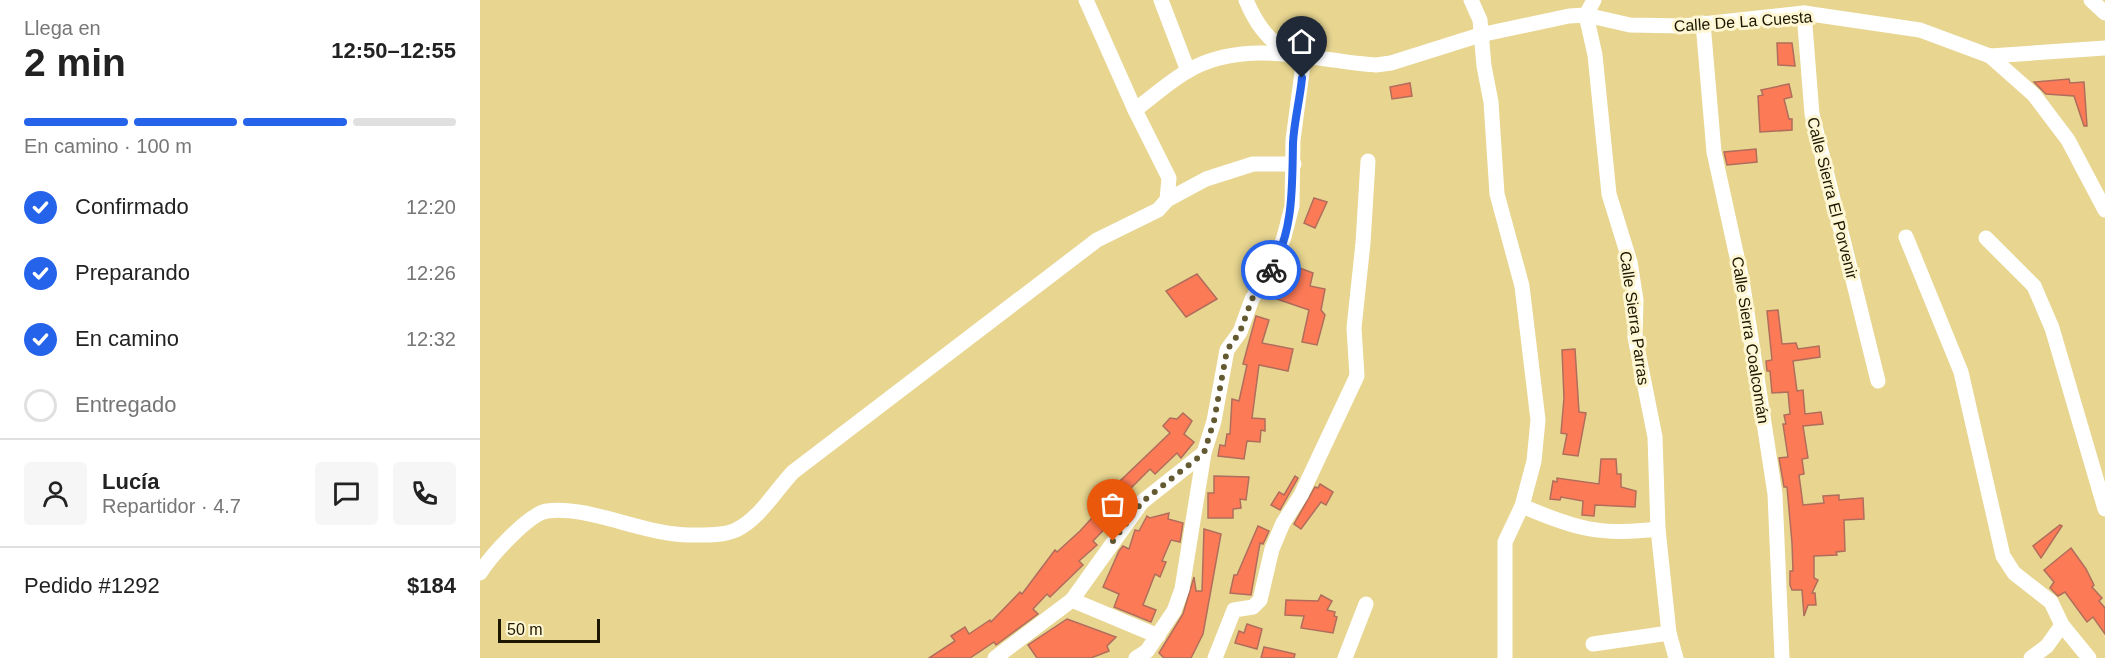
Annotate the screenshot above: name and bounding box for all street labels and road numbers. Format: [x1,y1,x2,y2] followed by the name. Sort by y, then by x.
[1673,8,1813,35] street label: Calle De La Cuesta
[1804,115,1861,282] street label: Calle Sierra El Porvenir
[1617,250,1652,386] street label: Calle Sierra Parras
[1729,255,1772,425] street label: Calle Sierra Coalcomán

